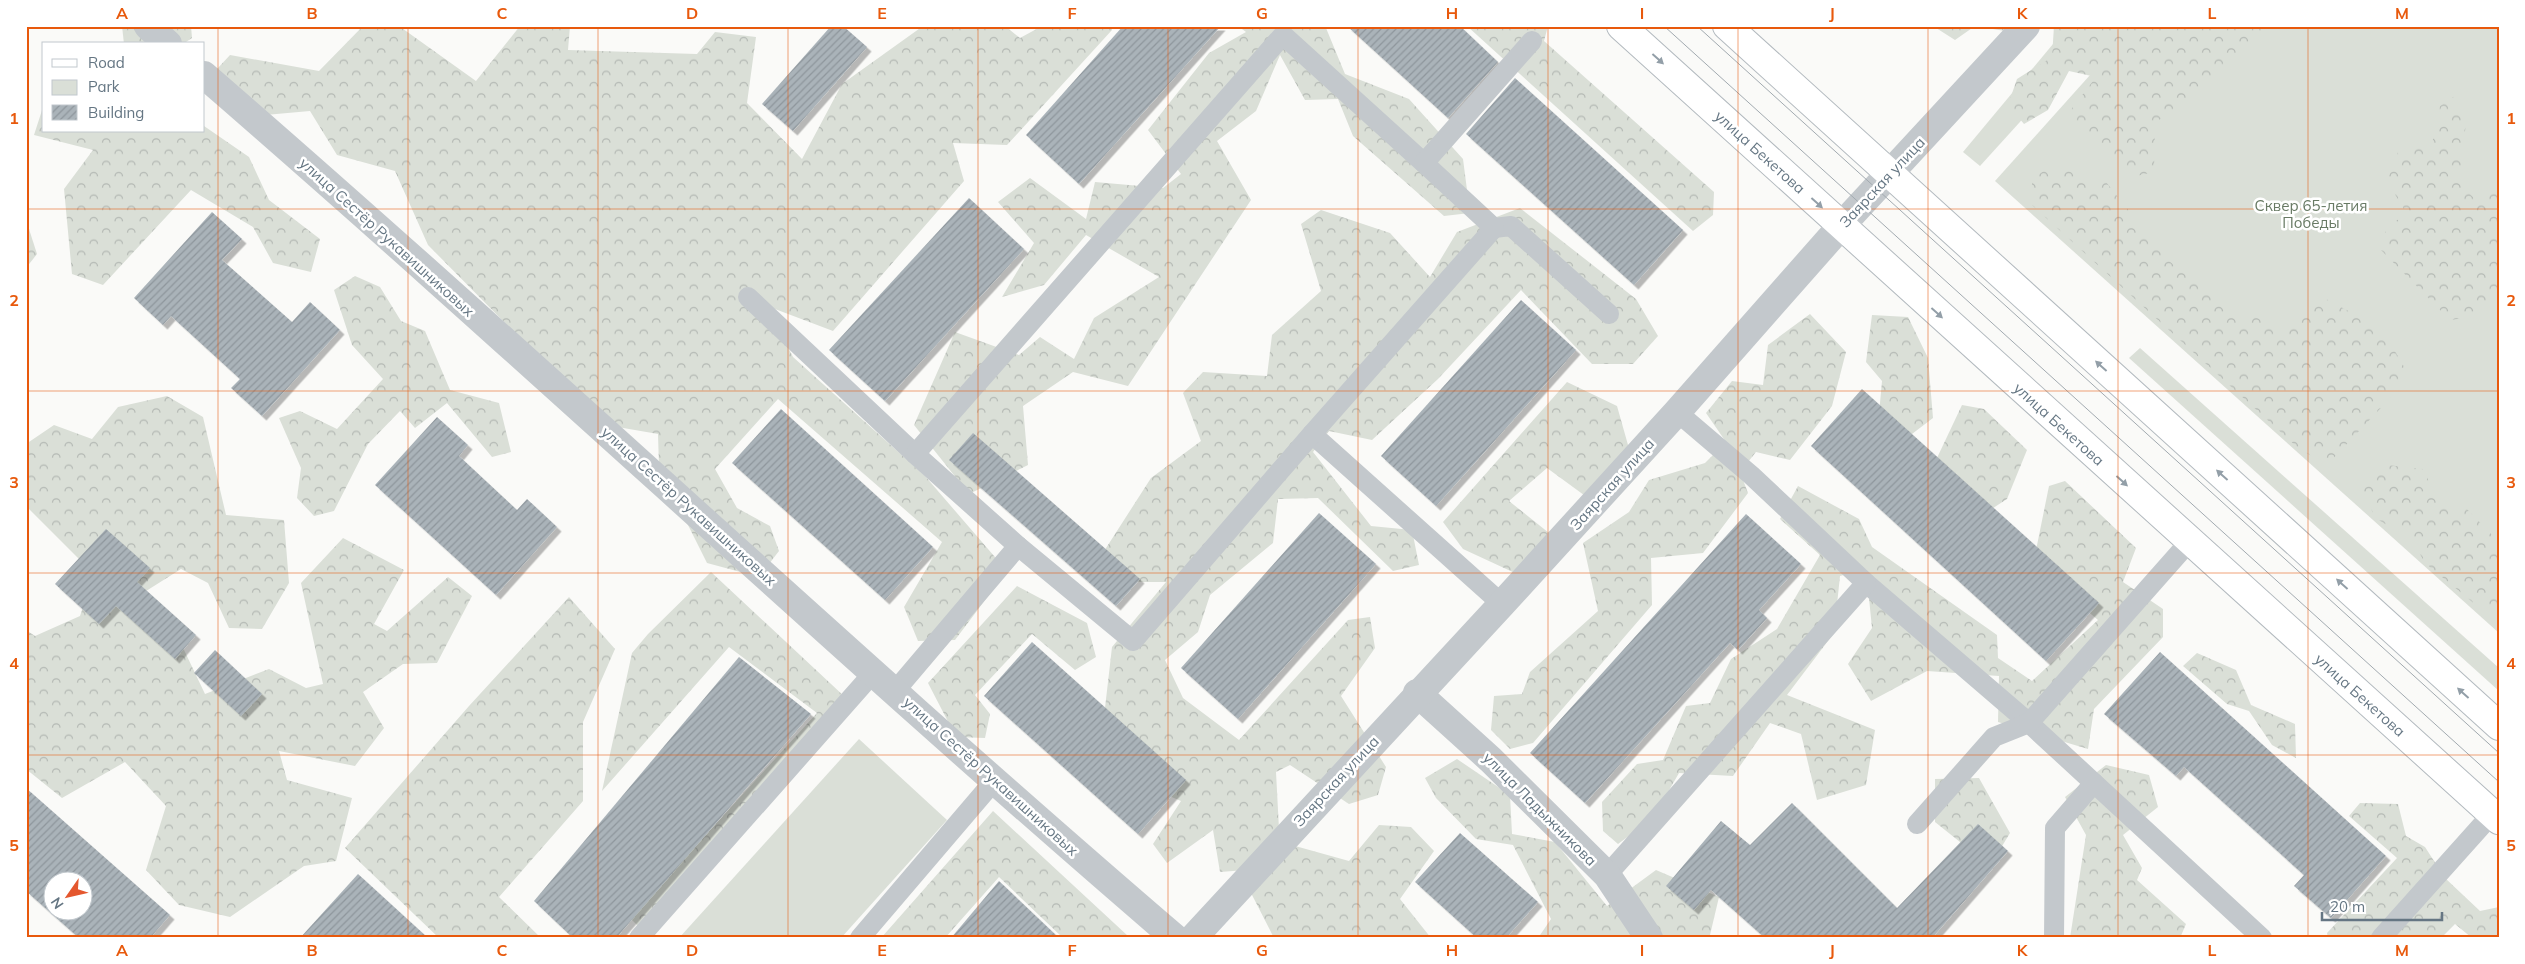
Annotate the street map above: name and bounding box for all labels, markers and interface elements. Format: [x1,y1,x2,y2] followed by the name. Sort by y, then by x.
[116,3,128,23] text: A
[306,3,318,23] text: B
[497,3,508,23] text: C
[686,3,698,23] text: D
[877,3,887,23] text: E
[1067,3,1077,23] text: F
[1256,3,1268,23] text: G
[1446,3,1458,23] text: H
[1640,3,1644,23] text: I
[1829,3,1835,23] text: J
[2017,3,2029,23] text: K
[2208,3,2217,23] text: L
[2395,3,2409,23] text: M
[42,42,205,132] legend
[88,53,125,72] text: Road
[1651,53,1663,65] one-way arrow
[88,77,120,96] text: Park
[88,103,144,122] text: Building
[1711,106,1809,198] street label: улица Бекетова
[9,108,19,128] text: 1
[2506,108,2516,128] text: 1
[1835,133,1929,231] street label: Заярская улица
[296,153,478,321] street label: улица Сестёр Рукавишниковых
[2255,196,2368,232] park label: Сквер 65-летия Победы
[1810,197,1822,209] one-way arrow
[9,290,19,310] text: 2
[2506,290,2516,310] text: 2
[1931,307,1944,318] one-way arrow
[2096,360,2108,372] one-way arrow
[2010,378,2108,470] street label: улица Бекетова
[598,422,780,590] street label: улица Сестёр Рукавишниковых
[1566,434,1658,534] street label: Заярская улица
[2216,469,2228,481] one-way arrow
[9,472,19,492] text: 3
[2506,472,2516,492] text: 3
[2116,475,2128,487] one-way arrow
[2337,578,2349,590] one-way arrow
[2311,649,2409,741] street label: улица Бекетова
[9,653,19,673] text: 4
[2506,653,2516,673] text: 4
[2457,687,2469,699] one-way arrow
[900,692,1082,860] street label: улица Сестёр Рукавишниковых
[1289,732,1383,830] street label: Заярская улица
[1479,748,1601,870] street label: улица Ладыжникова
[9,835,19,855] text: 5
[2506,835,2516,855] text: 5
[42,872,92,922] north arrow
[2322,889,2442,921] scale bar
[47,894,68,913] text: N
[2330,897,2365,916] text: 20 m
[116,940,128,960] text: A
[306,940,318,960] text: B
[497,940,508,960] text: C
[686,940,698,960] text: D
[877,940,887,960] text: E
[1067,940,1077,960] text: F
[1256,940,1268,960] text: G
[1446,940,1458,960] text: H
[1640,940,1644,960] text: I
[1829,940,1835,960] text: J
[2017,940,2029,960] text: K
[2208,940,2217,960] text: L
[2395,940,2409,960] text: M

